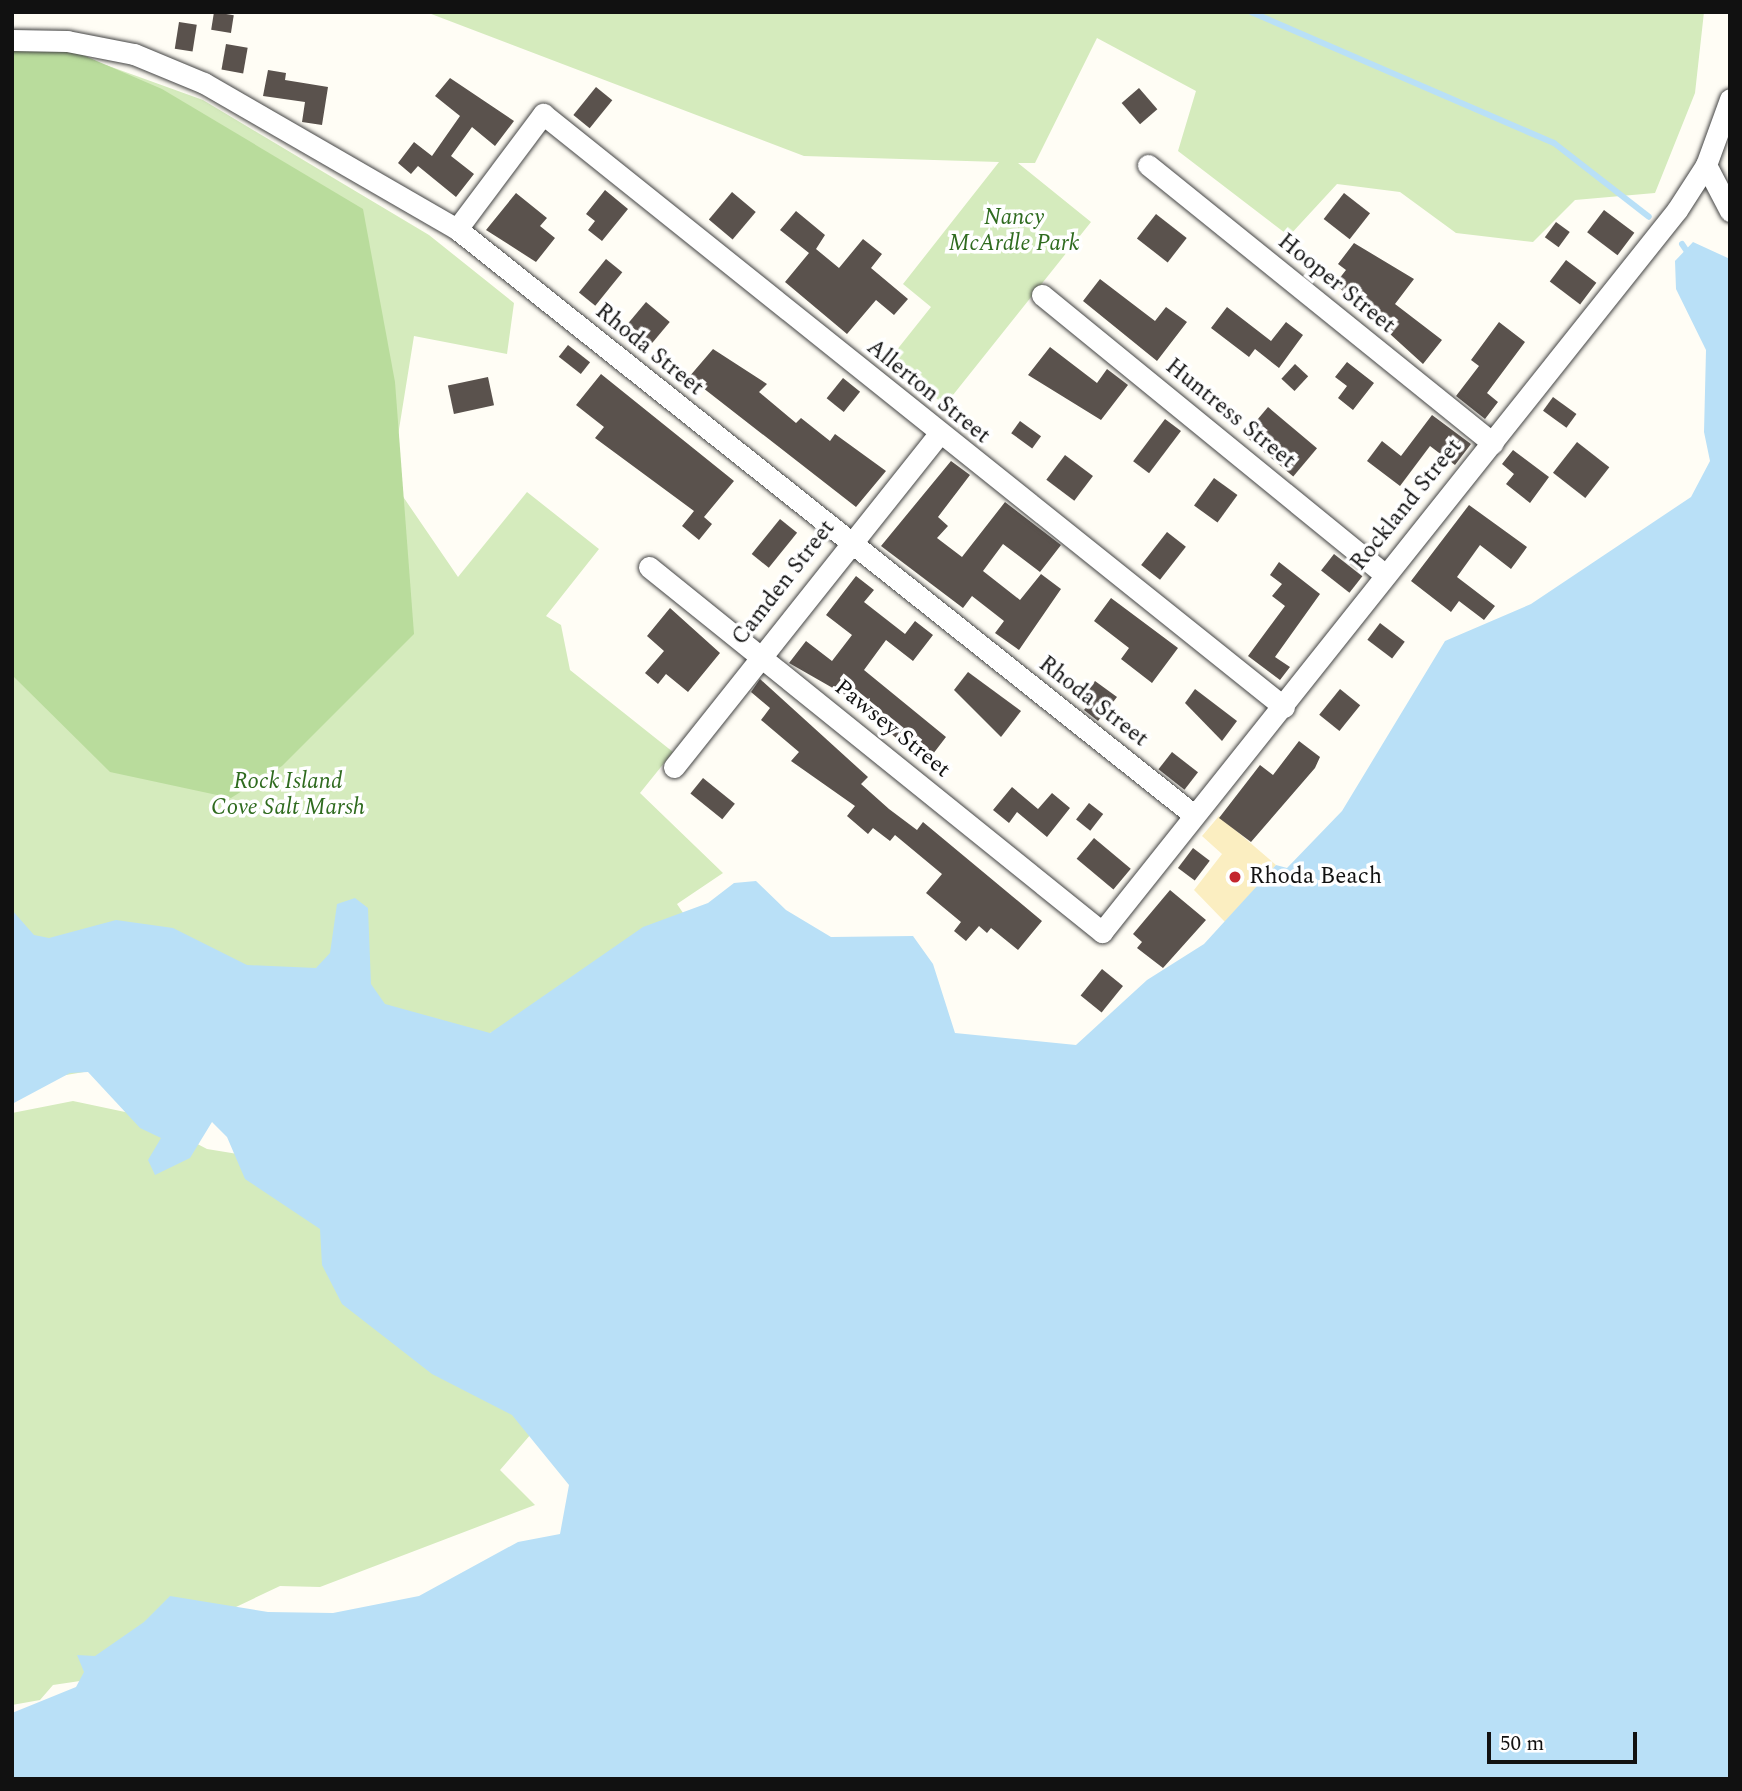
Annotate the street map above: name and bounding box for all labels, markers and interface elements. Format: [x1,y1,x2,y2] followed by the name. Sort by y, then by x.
[948,204,1080,258] park label: Nancy McArdle Park
[1272,228,1400,340] street label: Hooper Street
[589,298,709,402] street label: Rhoda Street
[861,334,995,450] street label: Allerton Street
[1159,353,1301,475] street label: Huntress Street
[1345,433,1469,577] street label: Rockland Street
[727,515,841,651] street label: Camden Street
[1033,651,1153,753] street label: Rhoda Street
[829,674,955,784] street label: Pawsey Street
[211,768,365,822] park label: Rock Island Cove Salt Marsh
[1249,863,1382,891] place label: Rhoda Beach
[1227,869,1243,885] marker: Rhoda Beach
[1490,1718,1640,1762] scale bar
[1500,1728,1544,1760] text: 50 m

